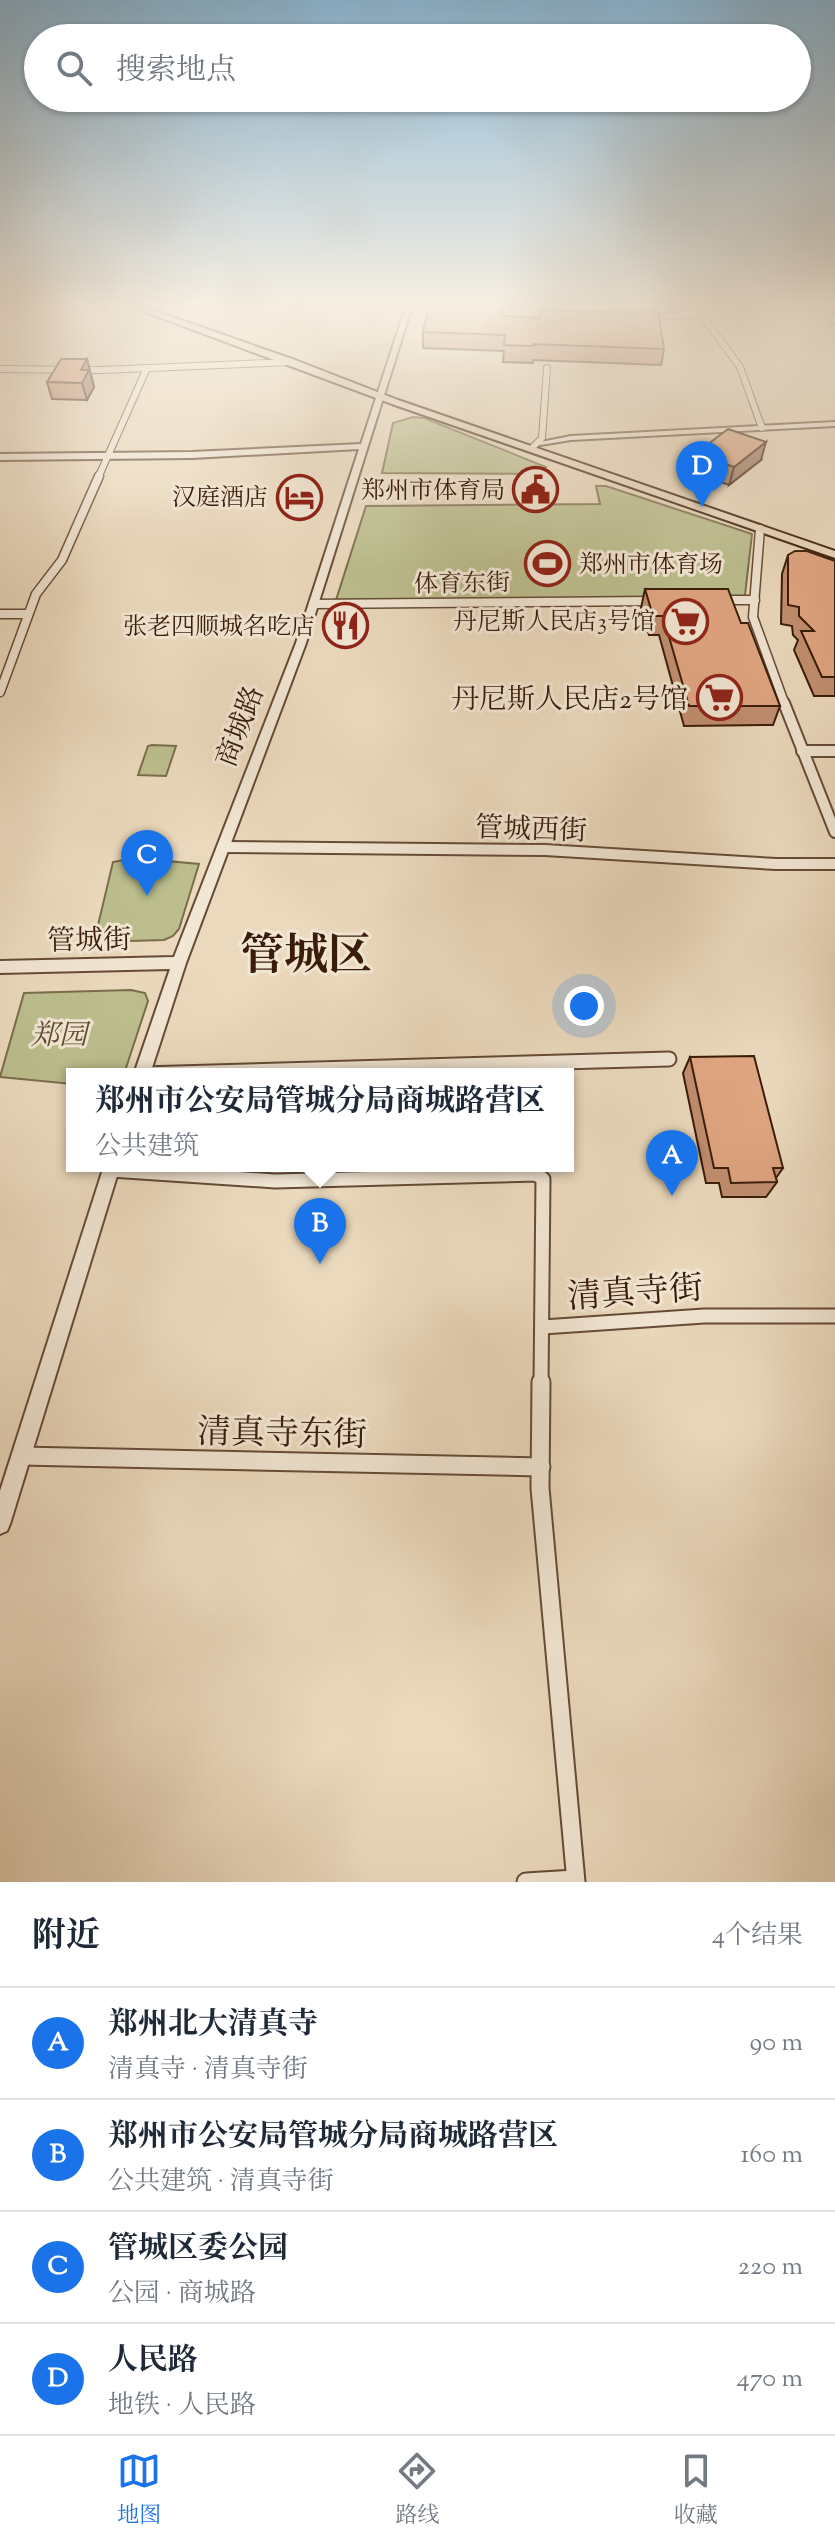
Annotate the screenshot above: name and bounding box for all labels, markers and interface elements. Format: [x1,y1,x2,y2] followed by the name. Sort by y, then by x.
[24,24,811,112] search box
[52,46,96,90] icon: search
[116,50,236,93] text: 搜索地点
[676,441,728,507] pin: D
[512,466,560,514] public building icon: 郑州市体育局
[275,473,323,521] hotel icon: 汉庭酒店
[361,475,505,509] place label: 郑州市体育局
[172,482,268,516] place label: 汉庭酒店
[524,540,572,588] sports icon: 郑州市体育场
[579,549,723,583] place label: 郑州市体育场
[414,567,510,603] street label: 体育东街
[662,597,710,645] supermarket icon: 丹尼斯人民店3号馆
[322,602,370,650] restaurant icon: 张老四顺城名吃店
[453,606,655,640] place label: 丹尼斯人民店3号馆
[123,611,315,645] place label: 张老四顺城名吃店
[695,674,743,722] supermarket icon: 丹尼斯人民店2号馆
[208,681,276,773] street label: 商城路
[451,681,688,721] place label: 丹尼斯人民店2号馆
[474,809,588,853] street label: 管城西街
[121,830,173,896] pin: C
[47,921,131,963] street label: 管城街
[240,927,372,990] district label: 管城区
[564,986,604,1026] your location
[31,1017,91,1057] park label: 郑园
[66,1068,574,1172] popup
[95,1081,545,1124] text: 郑州市公安局管城分局商城路营区
[95,1129,199,1166] text: 公共建筑
[646,1130,698,1196] pin: A
[294,1198,346,1264] pin: B
[566,1265,705,1324] street label: 清真寺街
[197,1410,367,1461] street label: 清真寺东街
[32,1913,100,1962] text: 附近
[712,1918,803,1955] text: 4个结果
[108,2004,318,2047] text: 郑州北大清真寺
[47,2025,69,2062] text: A
[750,2025,803,2062] text: 90 m
[108,2052,308,2089] text: 清真寺 · 清真寺街
[108,2116,558,2159] text: 郑州市公安局管城分局商城路营区
[50,2137,66,2174] text: B
[740,2137,803,2174] text: 160 m
[108,2164,334,2201] text: 公共建筑 · 清真寺街
[108,2228,288,2271] text: 管城区委公园
[48,2249,68,2286] text: C
[738,2249,803,2286] text: 220 m
[108,2276,256,2313] text: 公园 · 商城路
[108,2340,198,2383] text: 人民路
[48,2361,68,2398] text: D
[737,2361,803,2398] text: 470 m
[108,2388,256,2425] text: 地铁 · 人民路
[117,2449,161,2533] tab: 地图
[395,2449,440,2533] tab: 路线
[674,2449,718,2533] tab: 收藏

